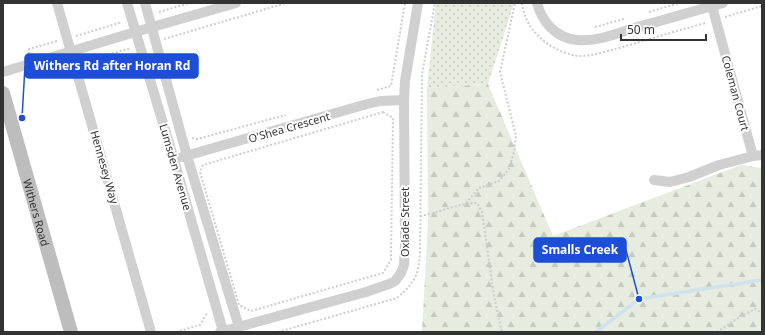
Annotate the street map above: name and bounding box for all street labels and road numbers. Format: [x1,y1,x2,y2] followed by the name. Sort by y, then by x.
[719,54,753,132] street label: Coleman Court
[246,108,332,146] street label: O'Shea Crescent
[156,122,196,212] street label: Lumsden Avenue
[87,129,123,206] street label: Hennesey Way
[20,177,54,248] street label: Withers Road
[397,187,412,257] street label: Oxlade Street

